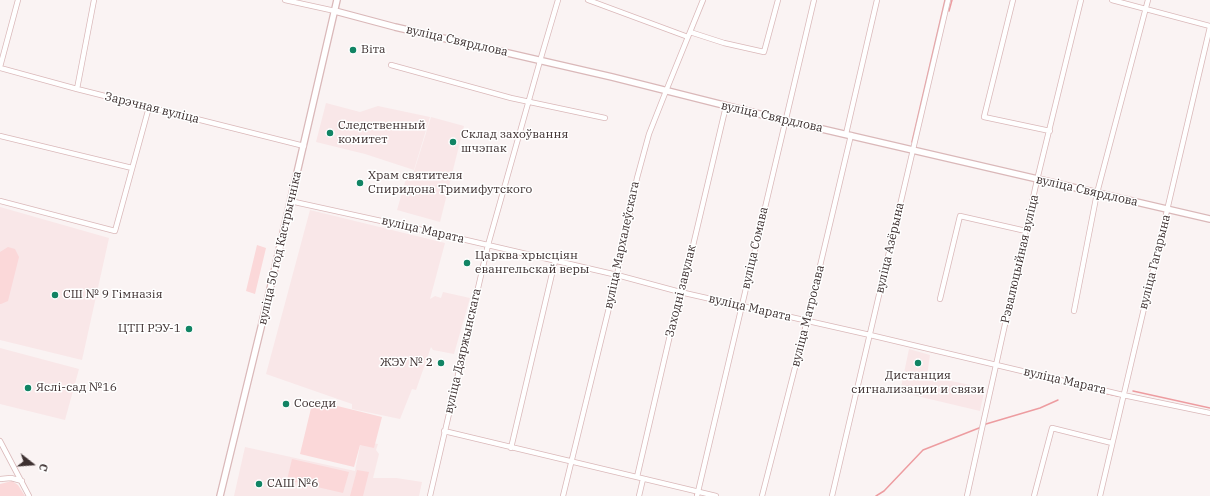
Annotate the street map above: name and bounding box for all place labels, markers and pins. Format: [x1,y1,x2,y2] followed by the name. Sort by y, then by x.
[361,43,386,57] place label: Віта
[348,45,358,55] marker: Віта
[338,119,426,147] place label: Следственный комитет
[325,128,335,138] marker: Следственный комитет
[461,128,568,156] place label: Склад захоўвання шчэпак
[448,137,458,147] marker: Склад захоўвання шчэпак
[368,169,532,197] place label: Храм святителя Спиридона Тримифутского
[355,178,365,188] marker: Храм святителя Спиридона Тримифутского
[475,249,589,277] place label: Царква хрысціян евангельскай веры
[462,258,472,268] marker: Царква хрысціян евангельскай веры
[63,288,163,302] place label: СШ № 9 Гімназія
[50,290,60,300] marker: СШ № 9 Гімназія
[118,322,181,336] place label: ЦТП РЭУ-1
[184,324,194,334] marker: ЦТП РЭУ-1
[380,356,433,370] place label: ЖЭУ № 2
[436,358,446,368] marker: ЖЭУ № 2
[913,358,923,368] marker: Дистанция сигнализации и связи
[851,369,985,397] place label: Дистанция сигнализации и связи
[36,381,117,395] place label: Яслі-сад №16
[23,383,33,393] marker: Яслі-сад №16
[294,397,336,411] place label: Соседи
[281,399,291,409] marker: Соседи
[267,477,318,491] place label: САШ №6
[254,479,264,489] marker: САШ №6

